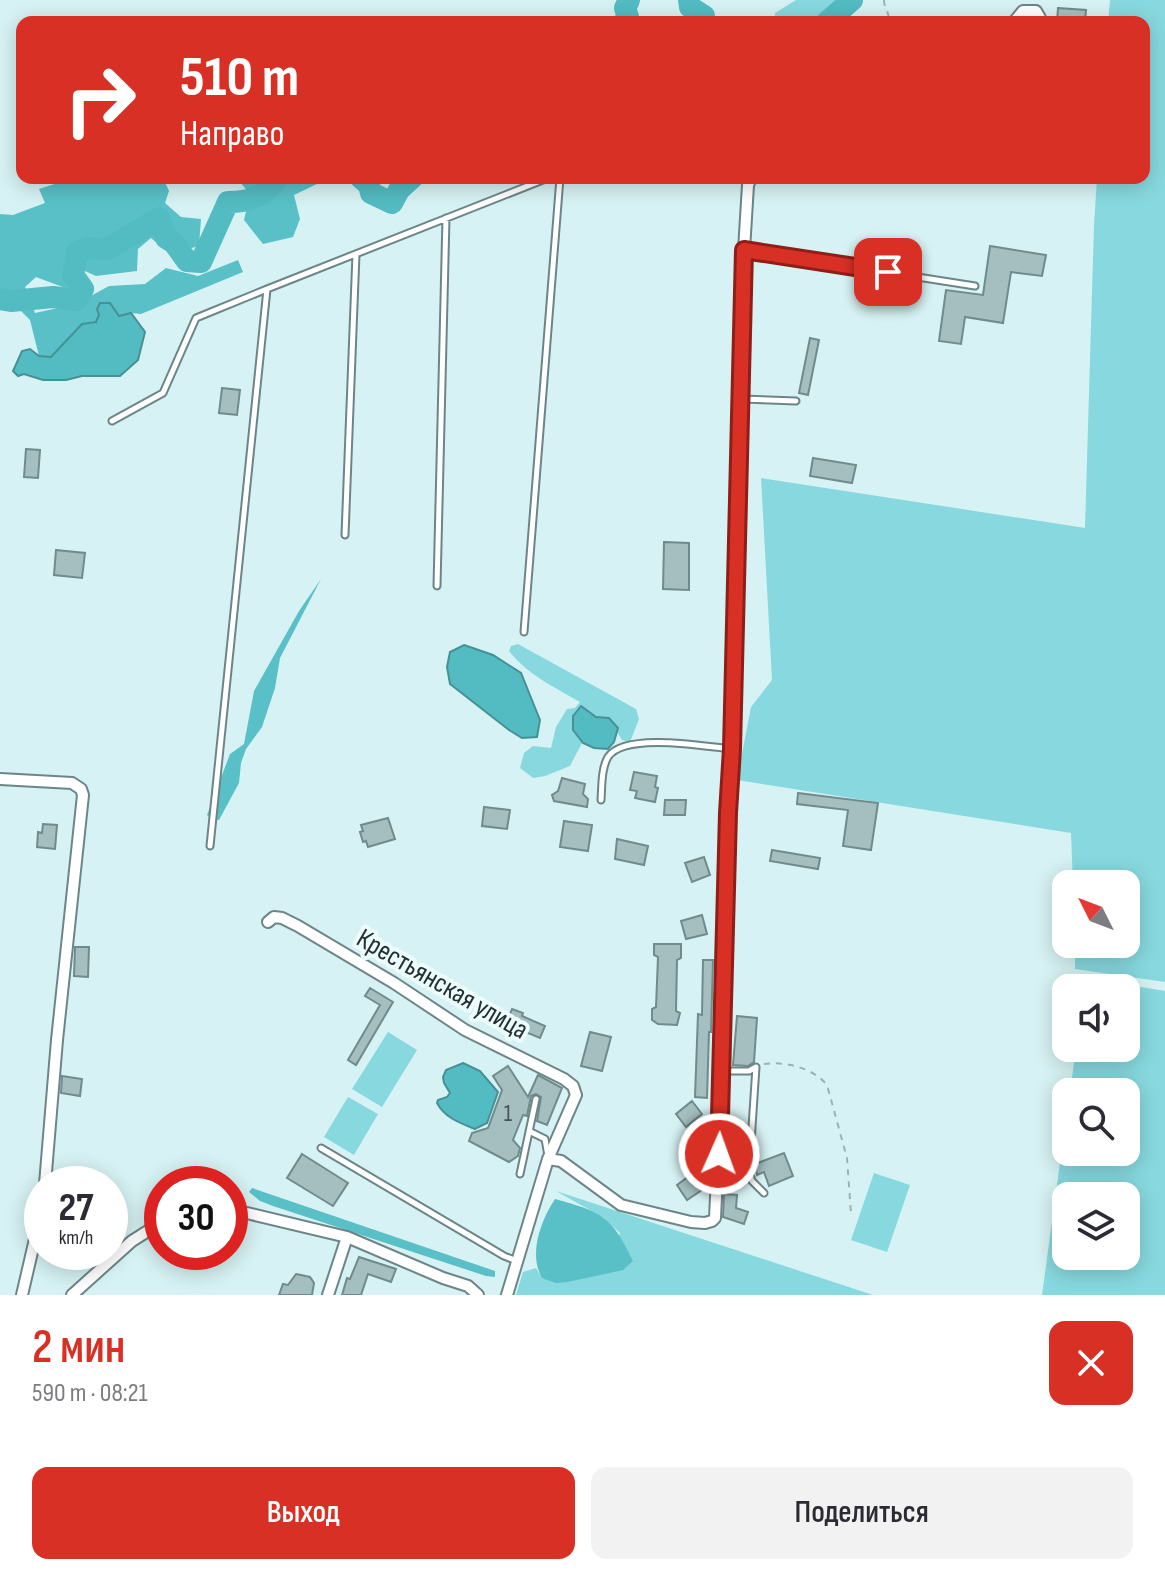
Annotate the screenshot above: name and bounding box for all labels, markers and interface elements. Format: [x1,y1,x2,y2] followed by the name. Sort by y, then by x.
[180,45,299,112] text: 510 m
[48,48,152,152] icon: right
[180,113,284,156] text: Направо
[854,238,922,306] pin
[866,250,910,294] icon: arrive
[1052,870,1140,958] north arrow
[1052,870,1140,1270] map controls
[351,922,534,1047] street label: Крестьянская улица
[1052,974,1140,1062] button: sound
[1052,1078,1140,1166] button: search
[504,1099,513,1128] house number: 1
[677,1112,761,1196] position arrow
[144,1166,248,1270] speed limit sign: 30
[1052,1182,1140,1270] button: layers
[59,1184,93,1232] text: 27
[59,1226,93,1250] text: km/h
[32,1319,125,1376] text: 2 мин
[1049,1321,1133,1405] button: close
[32,1378,148,1409] text: 590 m · 08:21
[32,1467,575,1559] button: Выход
[591,1467,1133,1559] button: Поделиться

